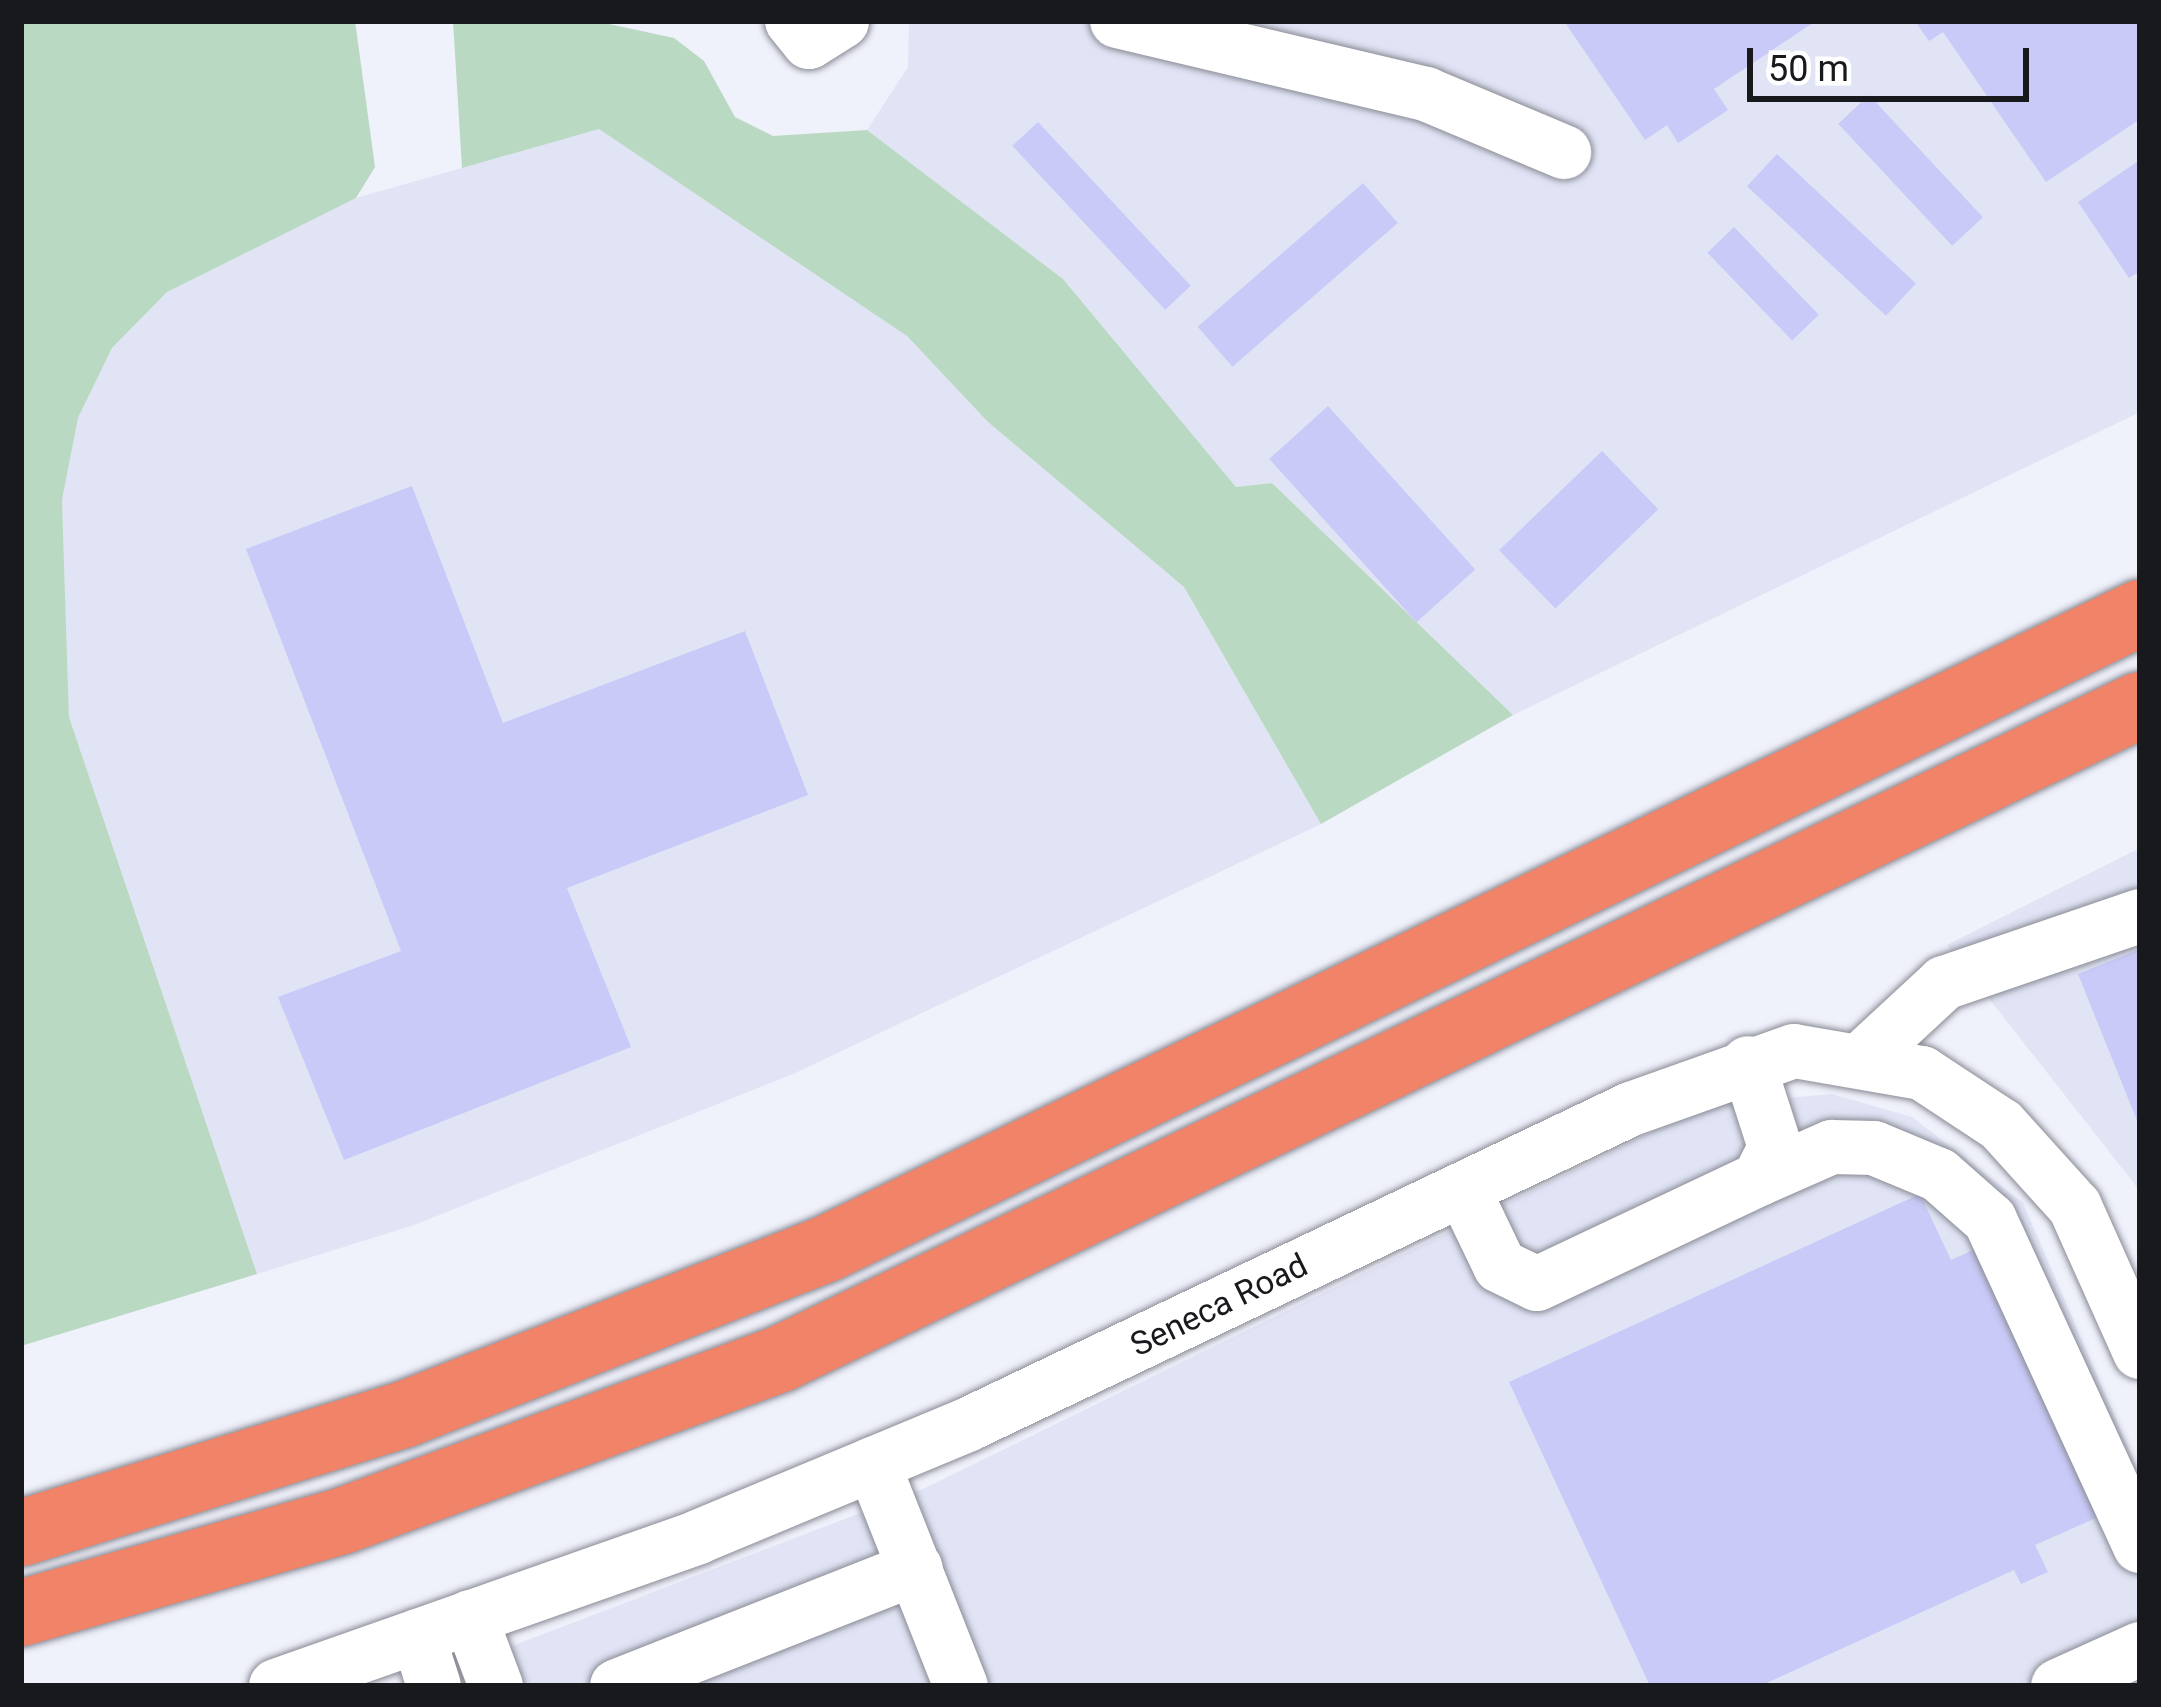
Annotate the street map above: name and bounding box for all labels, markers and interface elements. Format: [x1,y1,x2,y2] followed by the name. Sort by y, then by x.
[1753,24,2035,98] scale bar
[1768,48,1849,90] text: 50 m
[1124,1245,1314,1365] street label: Seneca Road

